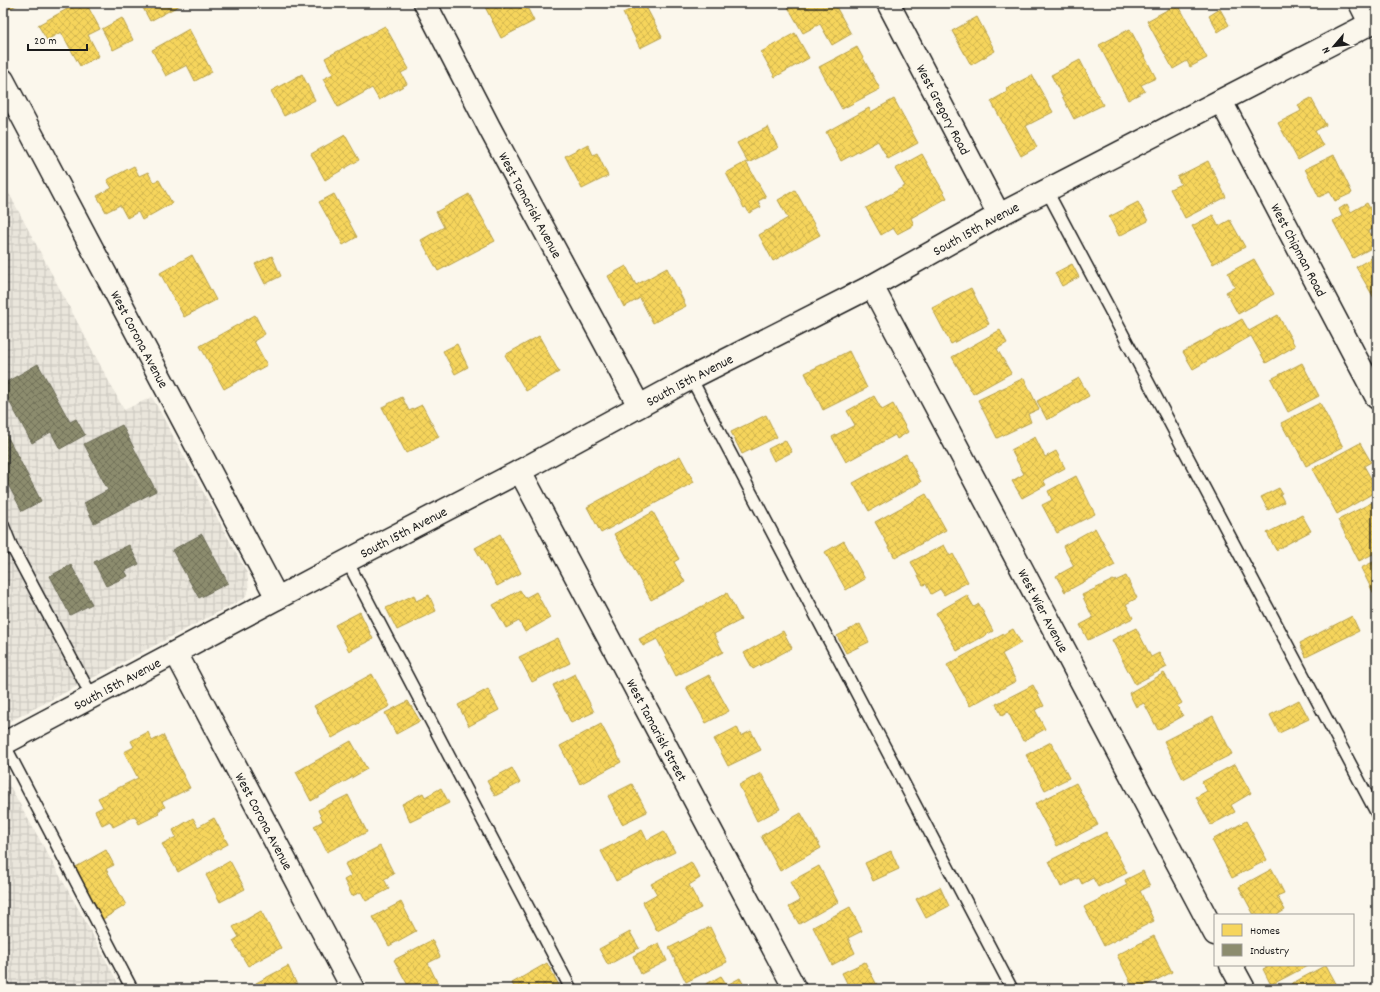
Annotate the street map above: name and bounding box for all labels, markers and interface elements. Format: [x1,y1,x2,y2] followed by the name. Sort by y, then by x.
[28,26,87,52] scale bar
[1314,26,1354,66] north arrow
[34,33,57,50] text: 20 m
[1318,43,1335,56] text: N
[910,61,974,159] street label: West Gregory Road
[492,149,566,263] street label: West Tamarisk Avenue
[930,198,1023,262] street label: South 15th Avenue
[1265,200,1330,301] street label: West Chipman Road
[104,288,172,392] street label: West Corona Avenue
[643,350,737,413] street label: South 15th Avenue
[357,503,451,565] street label: South 15th Avenue
[1012,566,1072,657] street label: West Wier Avenue
[71,654,165,717] street label: South 15th Avenue
[620,676,691,786] street label: West Tamarisk Street
[229,770,297,874] street label: West Corona Avenue
[1214,914,1354,966] legend
[1250,923,1280,940] text: Homes
[1250,943,1290,960] text: Industry

